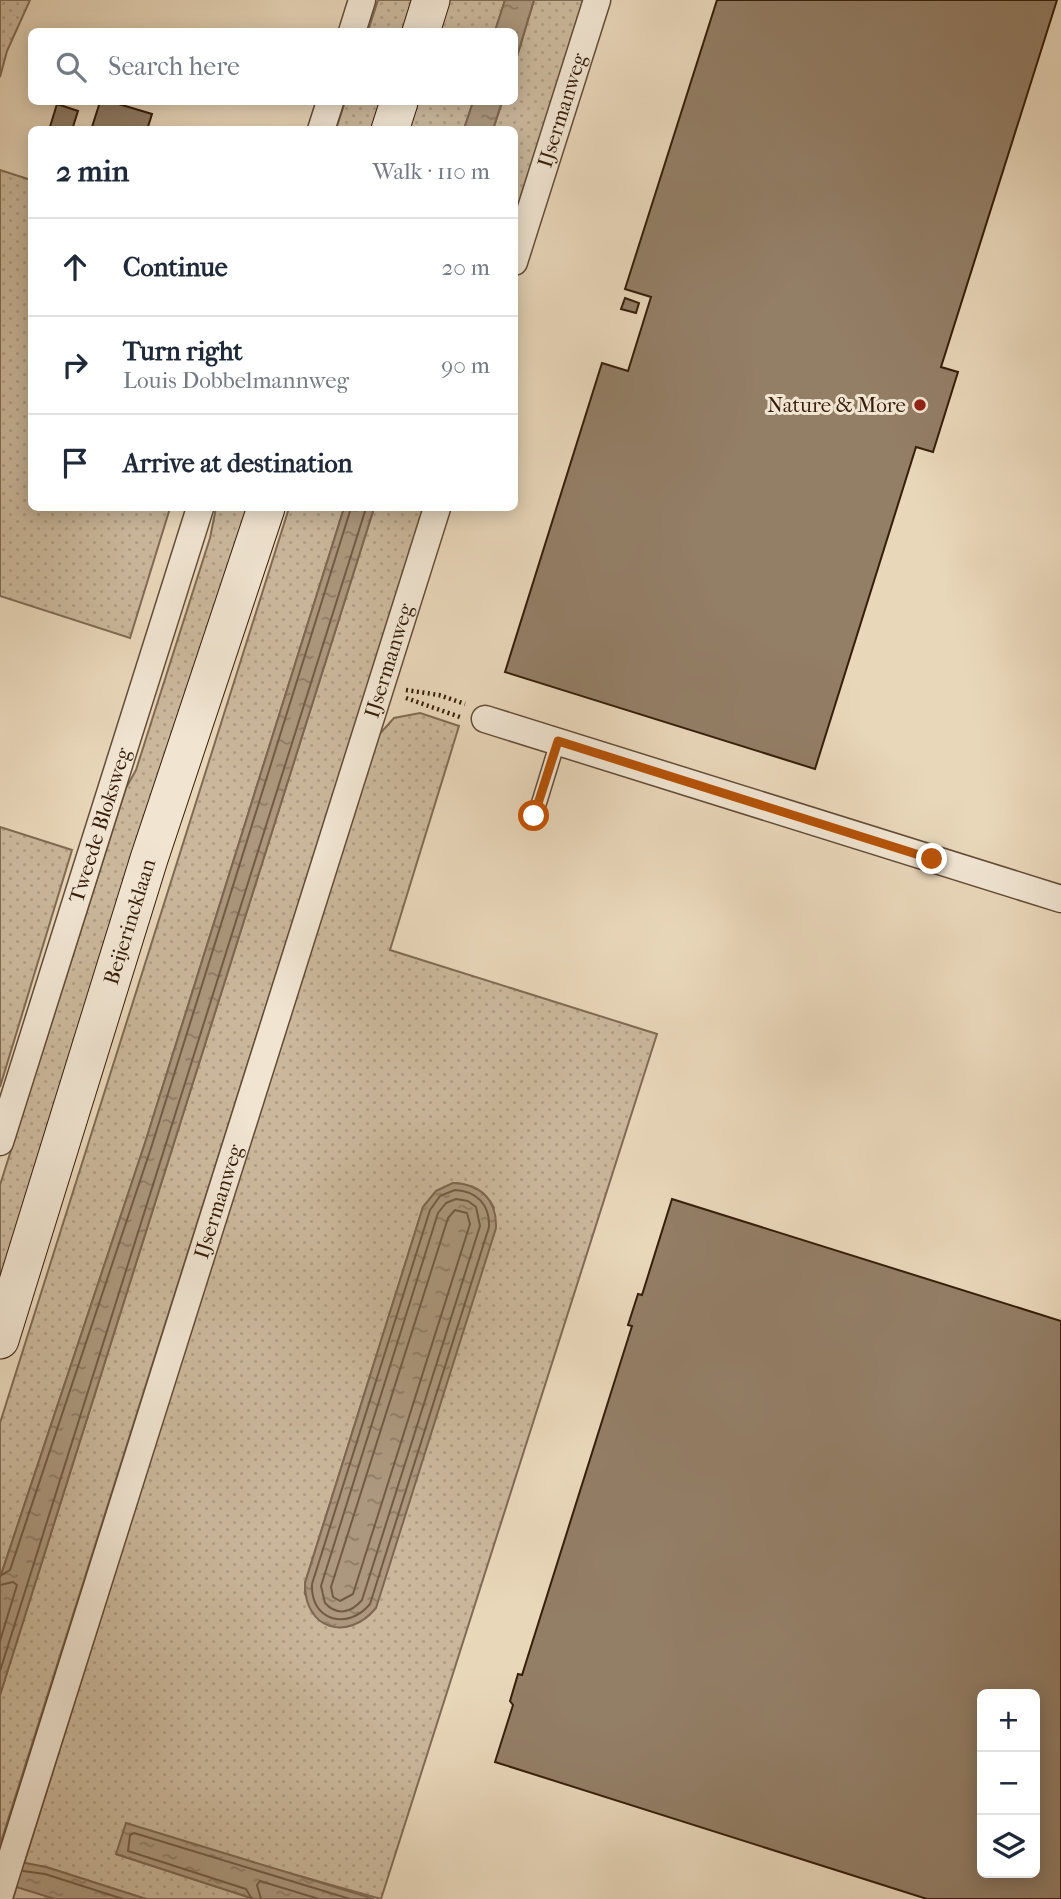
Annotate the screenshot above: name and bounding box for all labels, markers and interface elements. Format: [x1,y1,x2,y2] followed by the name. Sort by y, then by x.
[28,28,518,105] search box
[52,48,90,86] icon: search
[533,50,592,171] street label: IJsermanweg
[108,51,240,82] text: Search here
[56,154,129,189] text: 2 min
[373,158,490,185] text: Walk · 110 m
[56,248,94,286] icon: ahead
[123,252,228,283] text: Continue
[441,254,490,281] text: 20 m
[123,336,243,367] text: Turn right
[56,346,94,384] icon: right
[441,352,490,379] text: 90 m
[123,367,349,394] text: Louis Dobbelmannweg
[767,393,906,417] place label: Nature & More
[912,397,928,413] marker: Nature & More
[56,444,94,482] icon: arrive
[123,448,353,479] text: Arrive at destination
[360,600,418,721] street label: IJsermanweg
[64,744,136,906] street label: Tweede Bloksweg
[518,800,549,831] route start
[916,843,947,874] route end
[99,856,160,988] street label: Beijerincklaan
[189,1141,248,1262] street label: IJsermanweg
[977,1689,1040,1878] map controls
[977,1689,1040,1752] button: +
[977,1752,1040,1815] button: −
[977,1815,1040,1878] button: layers

